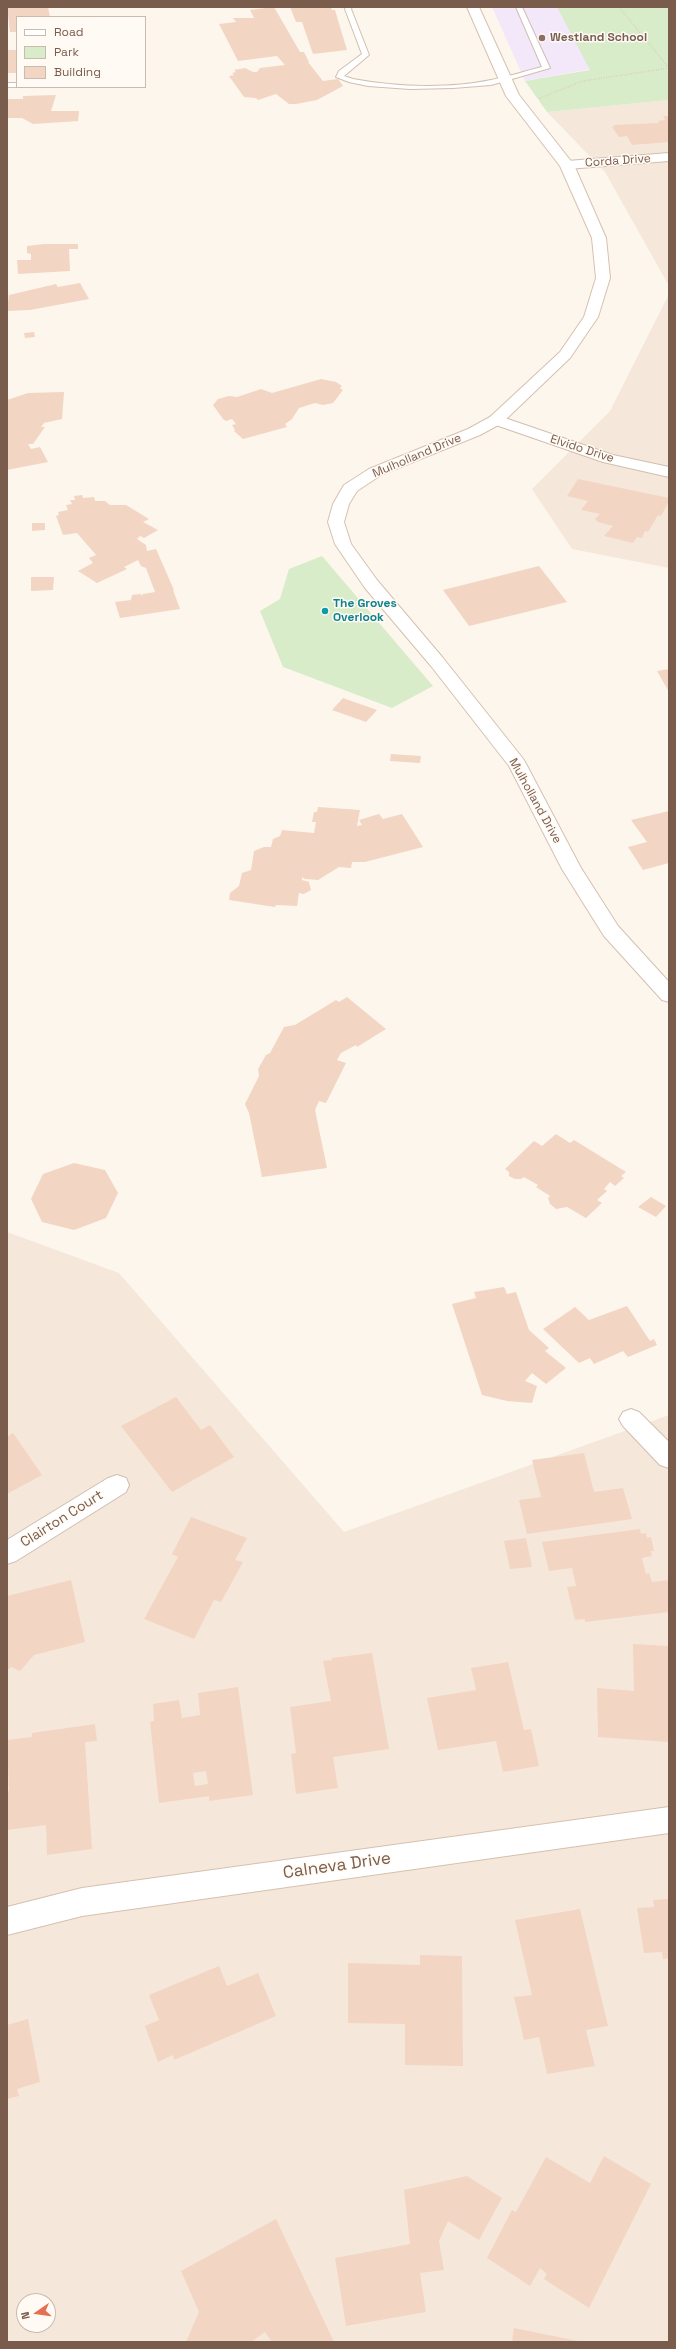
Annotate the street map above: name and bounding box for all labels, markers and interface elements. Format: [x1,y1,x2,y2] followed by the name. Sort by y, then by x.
[16,16,146,88] legend
[54,24,83,40] text: Road
[550,31,647,45] place label: Westland School
[537,33,547,43] marker: Westland School
[54,44,79,60] text: Park
[54,64,101,80] text: Building
[585,152,651,170] street label: Corda Drive
[370,431,464,481] street label: Mulholland Drive
[548,432,616,466] street label: Elvido Drive
[333,597,397,625] place label: The Groves Overlook
[320,606,330,616] marker: The Groves Overlook
[506,756,564,846] street label: Mulholland Drive
[18,1487,106,1551] street label: Clairton Court
[282,1848,392,1884] street label: Calneva Drive
[16,2293,56,2333] north arrow
[18,2310,33,2321] text: N

